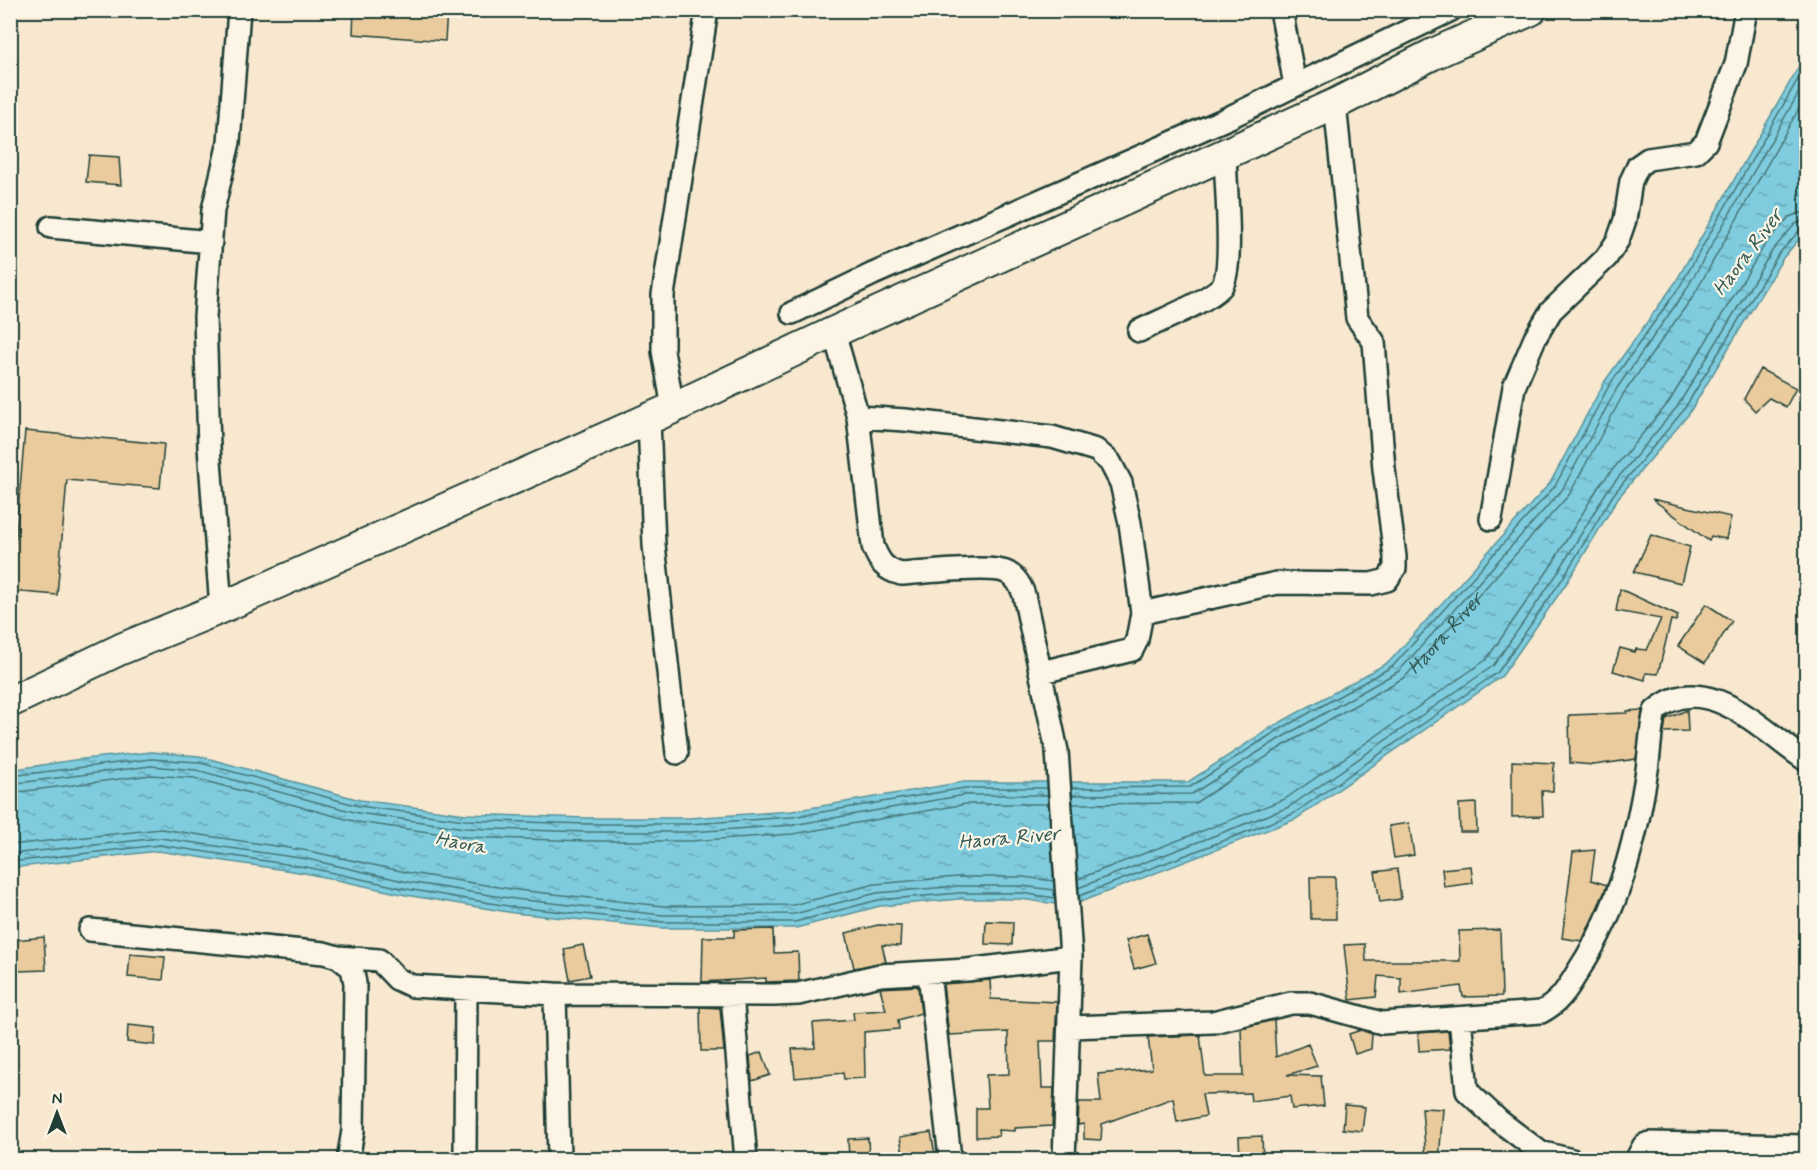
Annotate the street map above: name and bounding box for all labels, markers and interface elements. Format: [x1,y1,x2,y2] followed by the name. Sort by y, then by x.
[1707,202,1791,302] water label: Haora River
[1402,585,1491,681] water label: Haora River
[957,820,1064,856] water label: Haora River
[433,825,489,862] water label: Haora
[27,1083,87,1143] north arrow
[52,1089,62,1110] text: N

